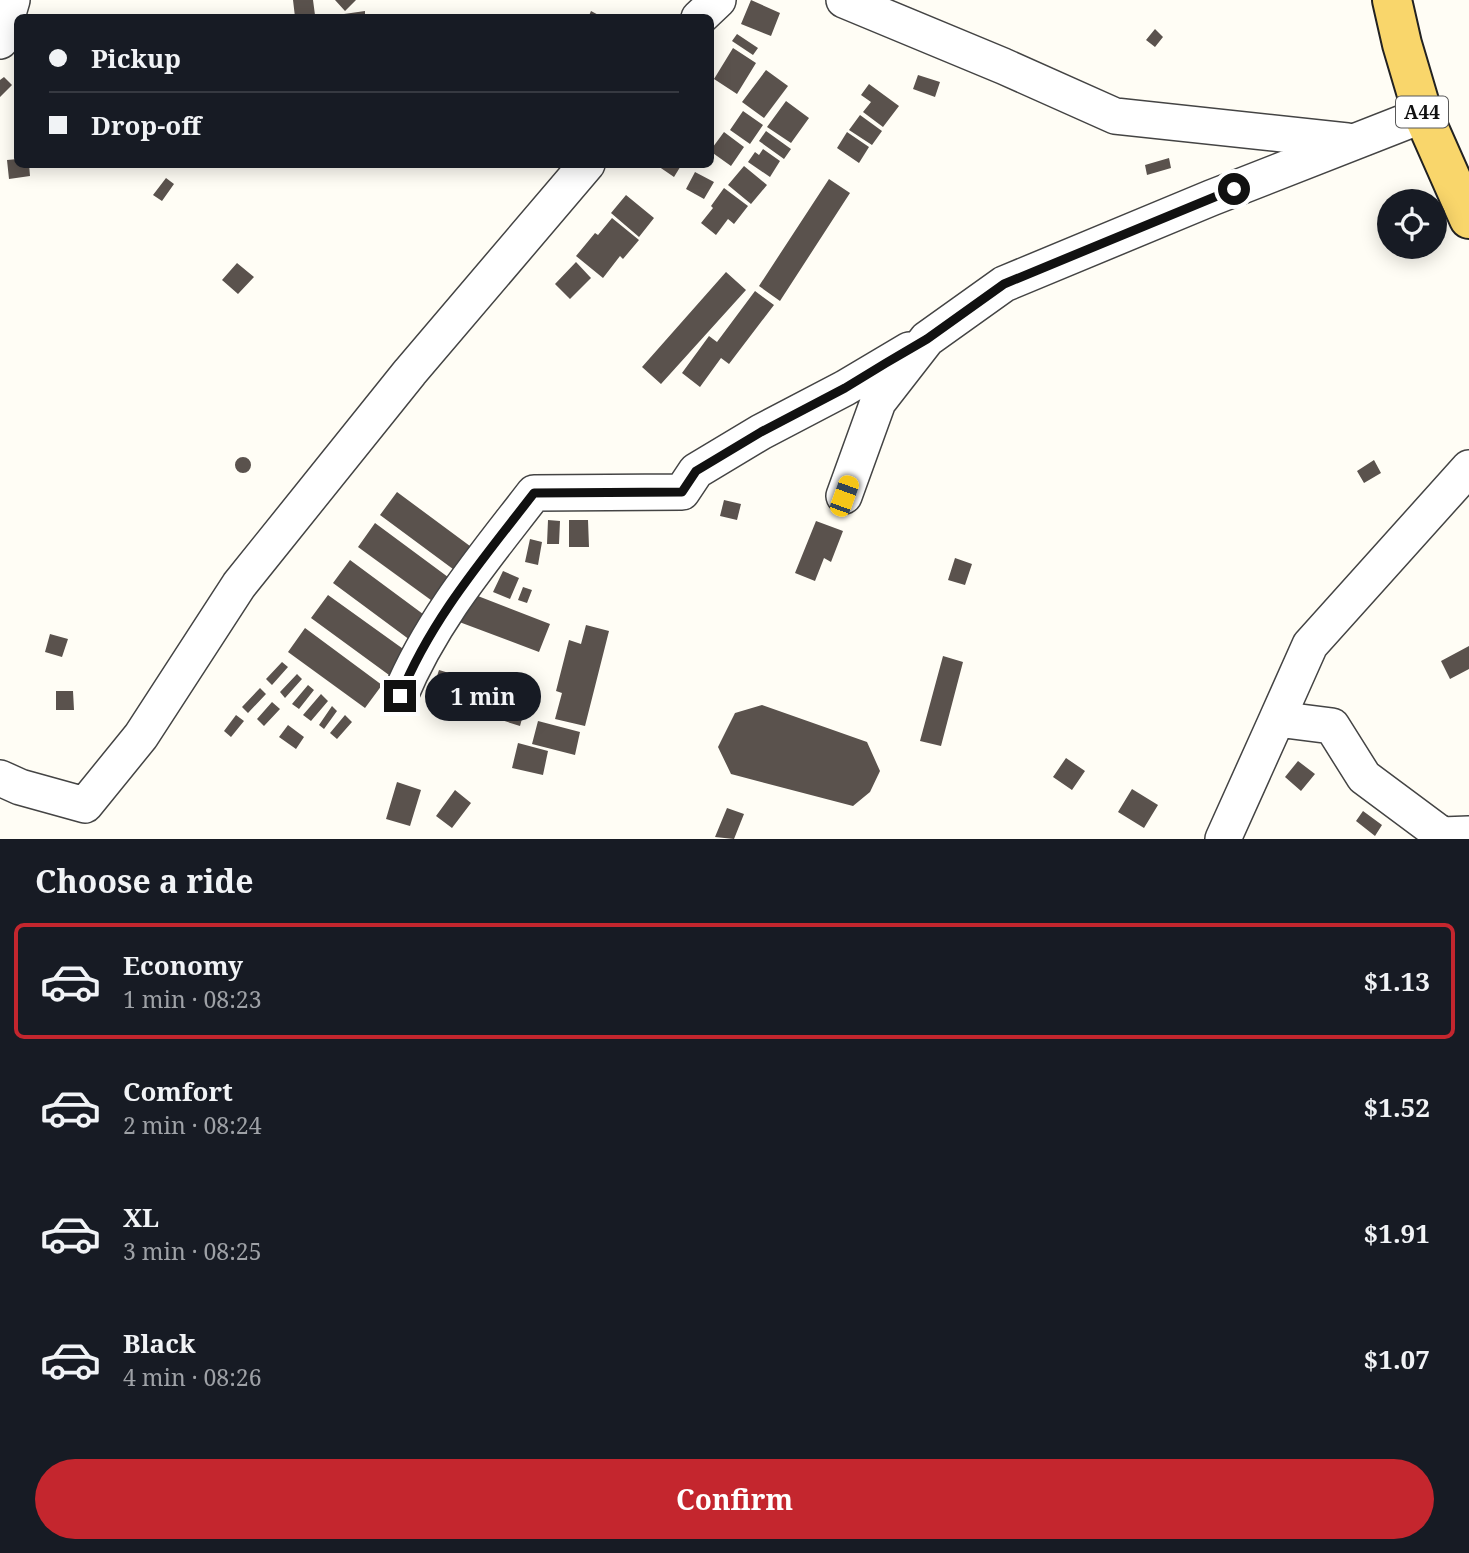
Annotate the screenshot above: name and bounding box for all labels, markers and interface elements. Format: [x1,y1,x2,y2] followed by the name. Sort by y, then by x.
[91,40,181,76] text: Pickup
[1396,96,1448,128] road number: A44
[91,107,201,143] text: Drop-off
[1218,173,1250,205] route start
[1377,189,1447,259] map controls
[1377,189,1447,259] button: locate
[827,473,862,519] car
[424,672,540,720] callout: 1 min
[384,680,416,712] route end
[450,680,516,712] text: 1 min
[35,859,254,902] text: Choose a ride
[123,947,243,983] text: Economy
[39,950,102,1013] icon: car
[1364,963,1430,999] text: $1.13
[123,983,261,1015] text: 1 min · 08:23
[123,1073,233,1109] text: Comfort
[39,1076,102,1139] icon: car
[1364,1089,1430,1125] text: $1.52
[123,1109,261,1141] text: 2 min · 08:24
[123,1199,159,1235] text: XL
[39,1202,102,1265] icon: car
[1364,1215,1430,1251] text: $1.91
[123,1235,261,1267] text: 3 min · 08:25
[123,1325,196,1361] text: Black
[39,1328,102,1391] icon: car
[1364,1341,1430,1377] text: $1.07
[123,1361,261,1393] text: 4 min · 08:26
[35,1459,1434,1539] button: Confirm

